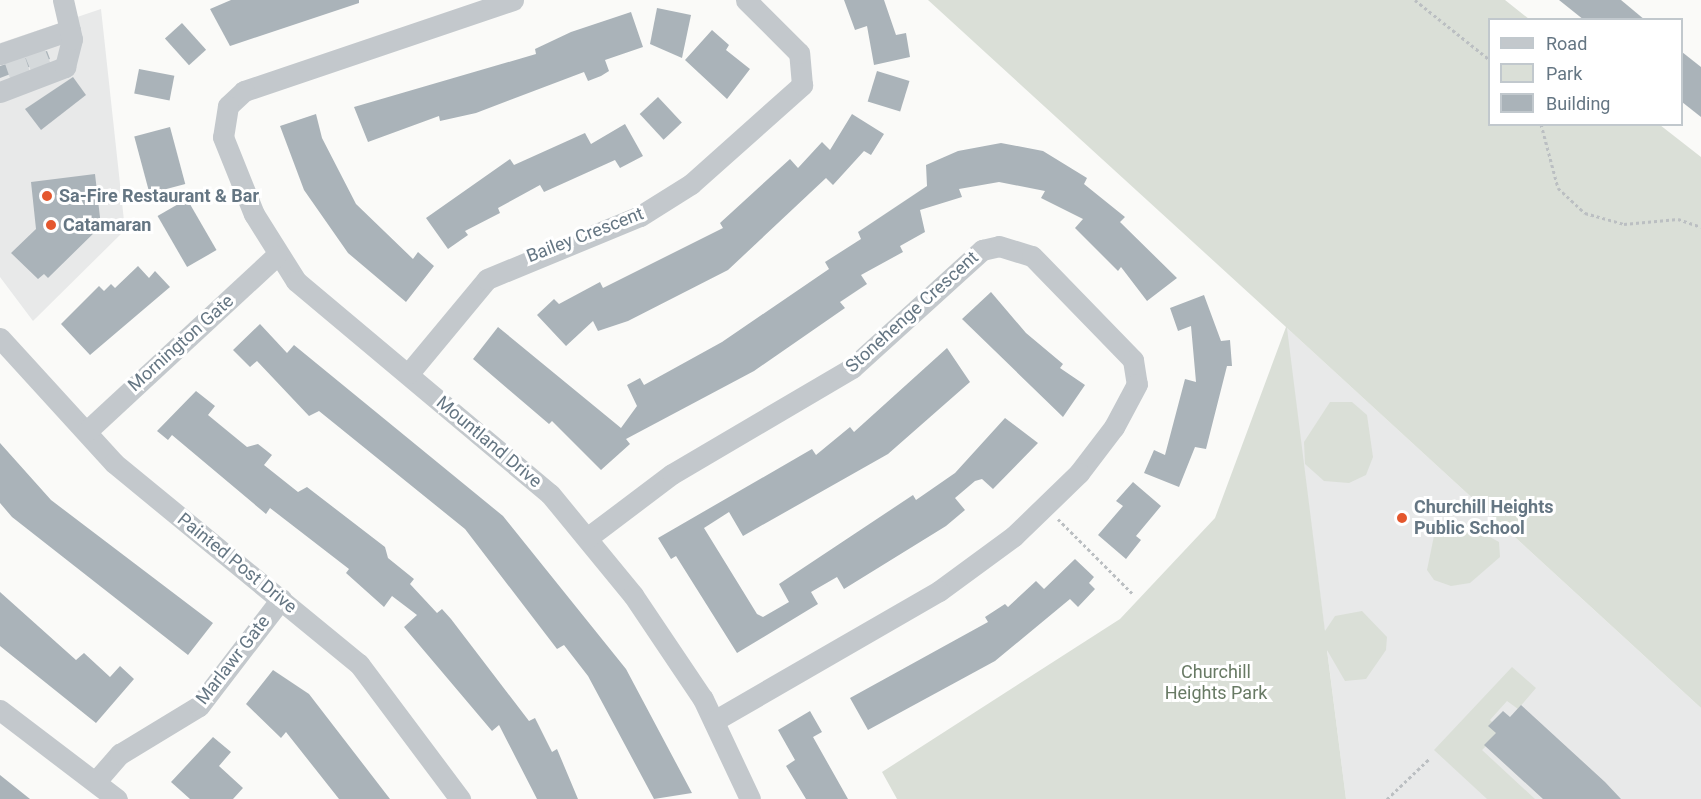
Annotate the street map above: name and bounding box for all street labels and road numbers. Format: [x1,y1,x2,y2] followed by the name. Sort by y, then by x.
[524,203,646,267] street label: Bailey Crescent
[841,247,983,377] street label: Stonehenge Crescent
[124,290,238,396] street label: Mornington Gate
[432,392,546,492] street label: Mountland Drive
[173,508,301,618] street label: Painted Post Drive
[191,611,275,709] street label: Marlawr Gate

